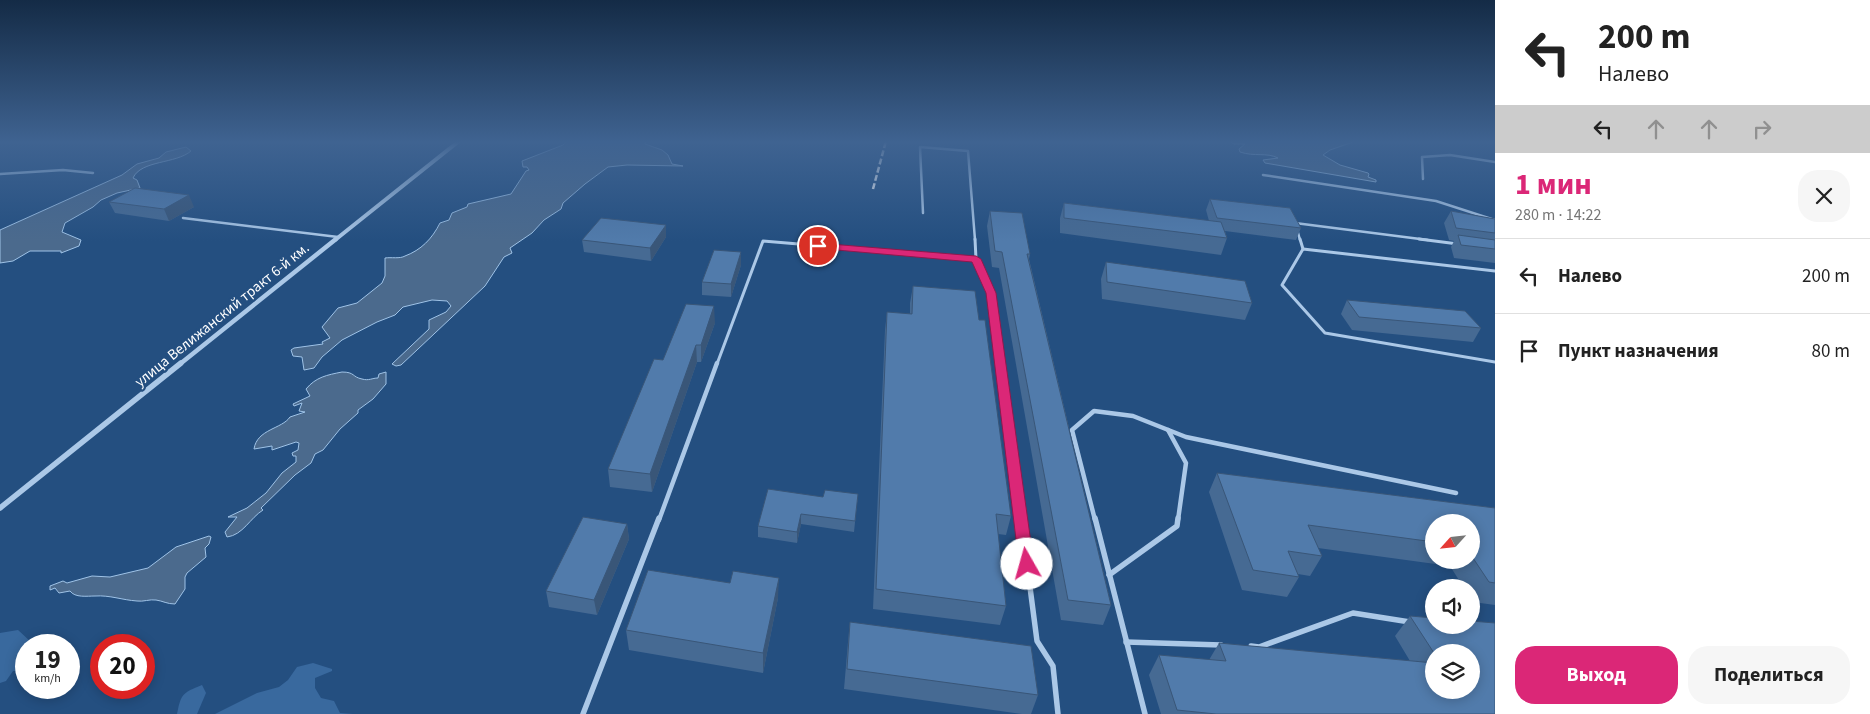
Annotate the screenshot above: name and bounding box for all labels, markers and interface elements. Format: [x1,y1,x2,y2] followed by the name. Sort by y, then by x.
[1598,12,1690,62] text: 200 m
[1515,20,1580,85] icon: left
[1598,58,1669,90] text: Налево
[1589,115,1617,143] icon: left
[1642,115,1670,143] icon: ahead
[1695,115,1723,143] icon: ahead
[1748,115,1776,143] icon: right
[1515,163,1592,206] text: 1 мин
[1798,170,1850,222] button: close
[1515,204,1602,226] text: 280 m · 14:22
[797,225,839,267] pin
[804,232,832,260] icon: arrive
[130,238,314,392] street label: улица Велижанский тракт 6-й км.
[1515,262,1543,290] icon: left
[1558,263,1622,290] text: Налево
[1802,263,1850,290] text: 200 m
[1515,337,1543,365] icon: arrive
[1558,338,1719,365] text: Пункт назначения
[1812,338,1850,365] text: 80 m
[1425,514,1480,569] north arrow
[1425,514,1480,699] map controls
[1000,537,1052,589] position arrow
[1425,579,1480,634] button: sound
[90,634,155,699] speed limit sign: 20
[34,642,61,678] text: 19
[1425,644,1480,699] button: layers
[1515,646,1678,704] button: Выход
[1688,646,1850,704] button: Поделиться
[34,670,61,687] text: km/h

